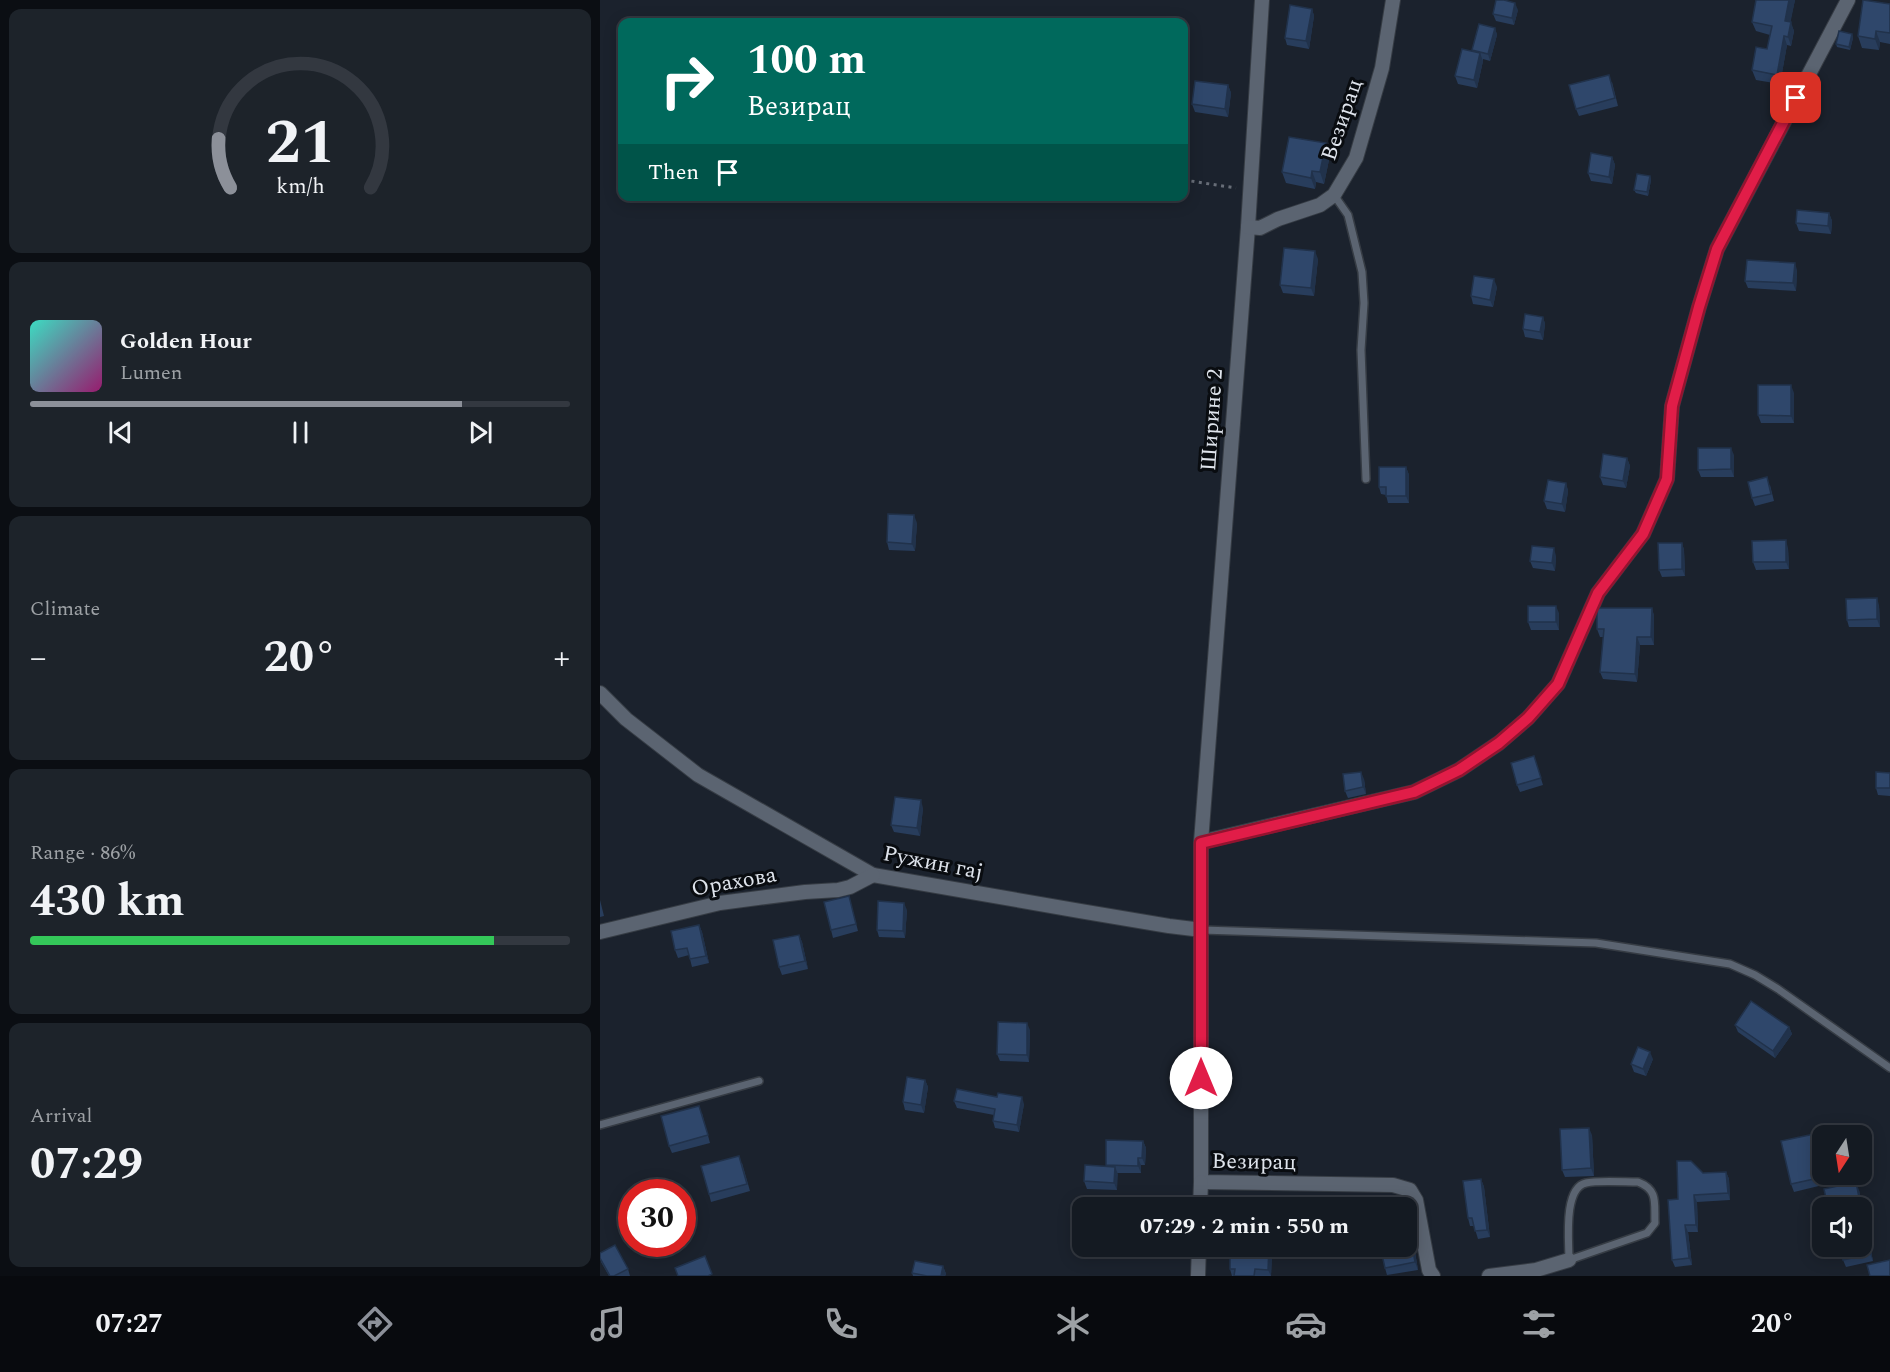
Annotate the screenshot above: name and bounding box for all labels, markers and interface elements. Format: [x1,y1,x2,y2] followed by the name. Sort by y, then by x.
[747,29,866,92] text: 100 m
[648,42,726,120] icon: right
[1770,72,1821,123] pin
[1313,75,1371,165] street label: Везирац
[1779,81,1812,114] icon: arrive
[747,86,851,128] text: Везирац
[265,96,335,191] text: 21
[648,156,699,189] text: Then
[711,156,744,189] icon: arrive
[276,171,324,204] text: km/h
[120,325,252,358] text: Golden Hour
[120,358,182,388] text: Lumen
[1192,368,1232,472] street label: Ширине 2
[104,416,137,449] icon: previous
[284,416,317,449] icon: pause
[464,416,497,449] icon: next
[30,594,100,624] text: Climate
[264,623,337,692] text: 20°
[30,633,47,683] text: −
[554,633,570,683] text: +
[880,837,986,889] street label: Ружин гај
[30,838,135,868] text: Range · 86%
[689,858,779,906] street label: Орахова
[30,867,185,936] text: 430 km
[1169,1046,1233,1110] position arrow
[30,1101,92,1131] text: Arrival
[1812,1125,1872,1185] north arrow
[1812,1125,1872,1257] map controls
[30,1130,143,1199] text: 07:29
[1211,1145,1297,1179] street label: Везирац
[618,1179,696,1257] speed limit sign: 30
[1812,1197,1872,1257] button: sound
[1140,1210,1349,1243] text: 07:29 · 2 min · 550 m
[95,1303,163,1345] text: 07:27
[354,1303,396,1345] icon: directions
[587,1303,629,1345] icon: music
[820,1303,862,1345] icon: phone
[1052,1303,1094,1345] icon: climate
[1285,1303,1327,1345] icon: car
[1518,1303,1560,1345] icon: filters
[1751,1303,1795,1345] text: 20°

